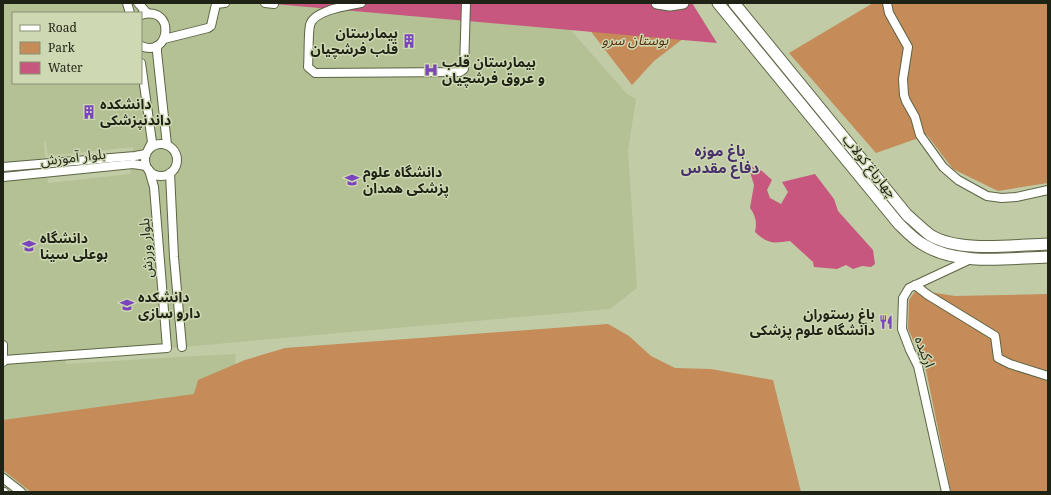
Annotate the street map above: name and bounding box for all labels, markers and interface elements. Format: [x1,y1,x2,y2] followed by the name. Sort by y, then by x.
[12,12,142,84] legend
[48,19,78,36] text: Road
[311,23,398,59] place label: بیمارستان قلب فرشچیان
[602,30,669,49] park label: بوستان سرو
[401,33,417,49] building icon: بیمارستان قلب فرشچیان
[48,39,76,56] text: Park
[442,52,545,88] place label: بیمارستان قلب و عروق فرشچیان
[48,59,83,76] text: Water
[423,62,439,78] hospital icon: بیمارستان قلب و عروق فرشچیان
[100,94,171,130] place label: دانشکده داندنپزشکی
[81,104,97,120] building icon: دانشکده داندنپزشکی
[837,130,902,203] street label: چهارباغ کولاب
[681,140,759,179] district label: باغ موزه دفاع مقدس
[39,144,107,169] street label: بلوار آموزش
[363,162,449,198] place label: دانشگاه علوم پزشکی همدان
[344,172,360,188] school or university icon: دانشگاه علوم پزشکی همدان
[134,217,157,278] street label: بلوار ورزش
[40,228,108,263] place label: دانشگاه بوعلی سینا
[21,238,37,254] school or university icon: دانشگاه بوعلی سینا
[138,287,200,322] place label: دانشکده دارو سازی
[119,297,135,313] school or university icon: دانشکده دارو سازی
[750,304,875,341] place label: باغ رستوران دانشگاه علوم پزشکی
[878,314,894,330] restaurant icon: باغ رستوران دانشگاه علوم پزشکی
[911,333,940,370] street label: ارکیده

